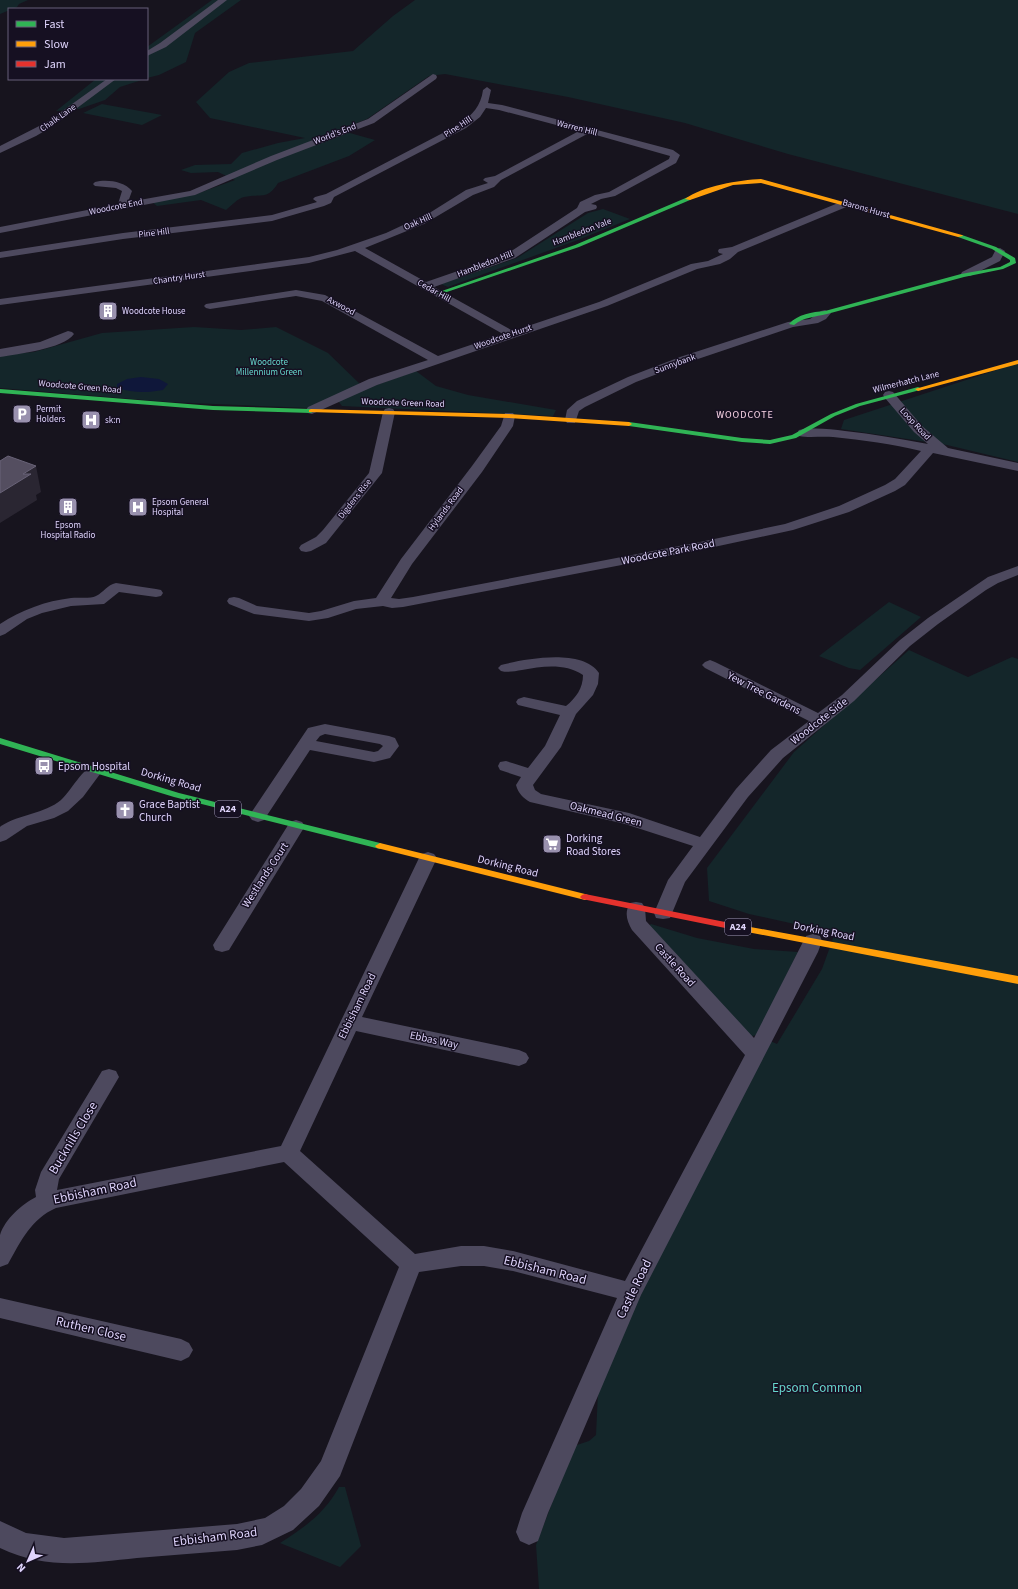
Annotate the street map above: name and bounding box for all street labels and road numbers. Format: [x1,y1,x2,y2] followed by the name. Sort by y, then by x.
[37,100,79,135] street label: Chalk Lane
[441,113,475,141] street label: Pine Hill
[555,117,599,139] street label: Warren Hill
[312,120,358,148] street label: World's End
[88,195,144,219] street label: Woodcote End
[841,196,891,222] street label: Barons Hurst
[402,210,434,234] street label: Oak Hill
[551,215,614,249] street label: Hambledon Vale
[138,225,170,241] street label: Pine Hill
[455,247,515,281] street label: Hambledon Hill
[152,268,206,288] street label: Chantry Hurst
[415,276,453,306] street label: Cedar Hill
[325,293,357,319] street label: Axwood
[472,321,534,353] street label: Woodcote Hurst
[653,350,698,377] street label: Sunnybank
[871,367,941,397] street label: Wilmerhatch Lane
[38,377,122,397] street label: Woodcote Green Road
[361,395,445,411] street label: Woodcote Green Road
[897,405,933,443] street label: Loop Road
[335,476,375,522] street label: Digdens Rise
[425,484,467,534] street label: Hylands Road
[620,536,716,568] street label: Woodcote Park Road
[724,668,804,718] street label: Yew Tree Gardens
[787,694,851,748] street label: Woodcote Side
[139,764,203,796] street label: Dorking Road
[568,798,644,830] street label: Oakmead Green
[215,801,241,817] road number: A24
[238,839,292,911] street label: Westlands Court
[476,851,540,881] street label: Dorking Road
[792,918,856,944] street label: Dorking Road
[725,919,751,935] road number: A24
[651,940,699,990] street label: Castle Road
[335,970,379,1042] street label: Ebbisham Road
[408,1028,460,1052] street label: Ebbas Way
[44,1098,102,1178] street label: Bucknills Close
[52,1173,138,1209] street label: Ebbisham Road
[502,1251,588,1289] street label: Ebbisham Road
[612,1256,656,1322] street label: Castle Road
[54,1312,128,1346] street label: Ruthen Close
[172,1523,258,1551] street label: Ebbisham Road

